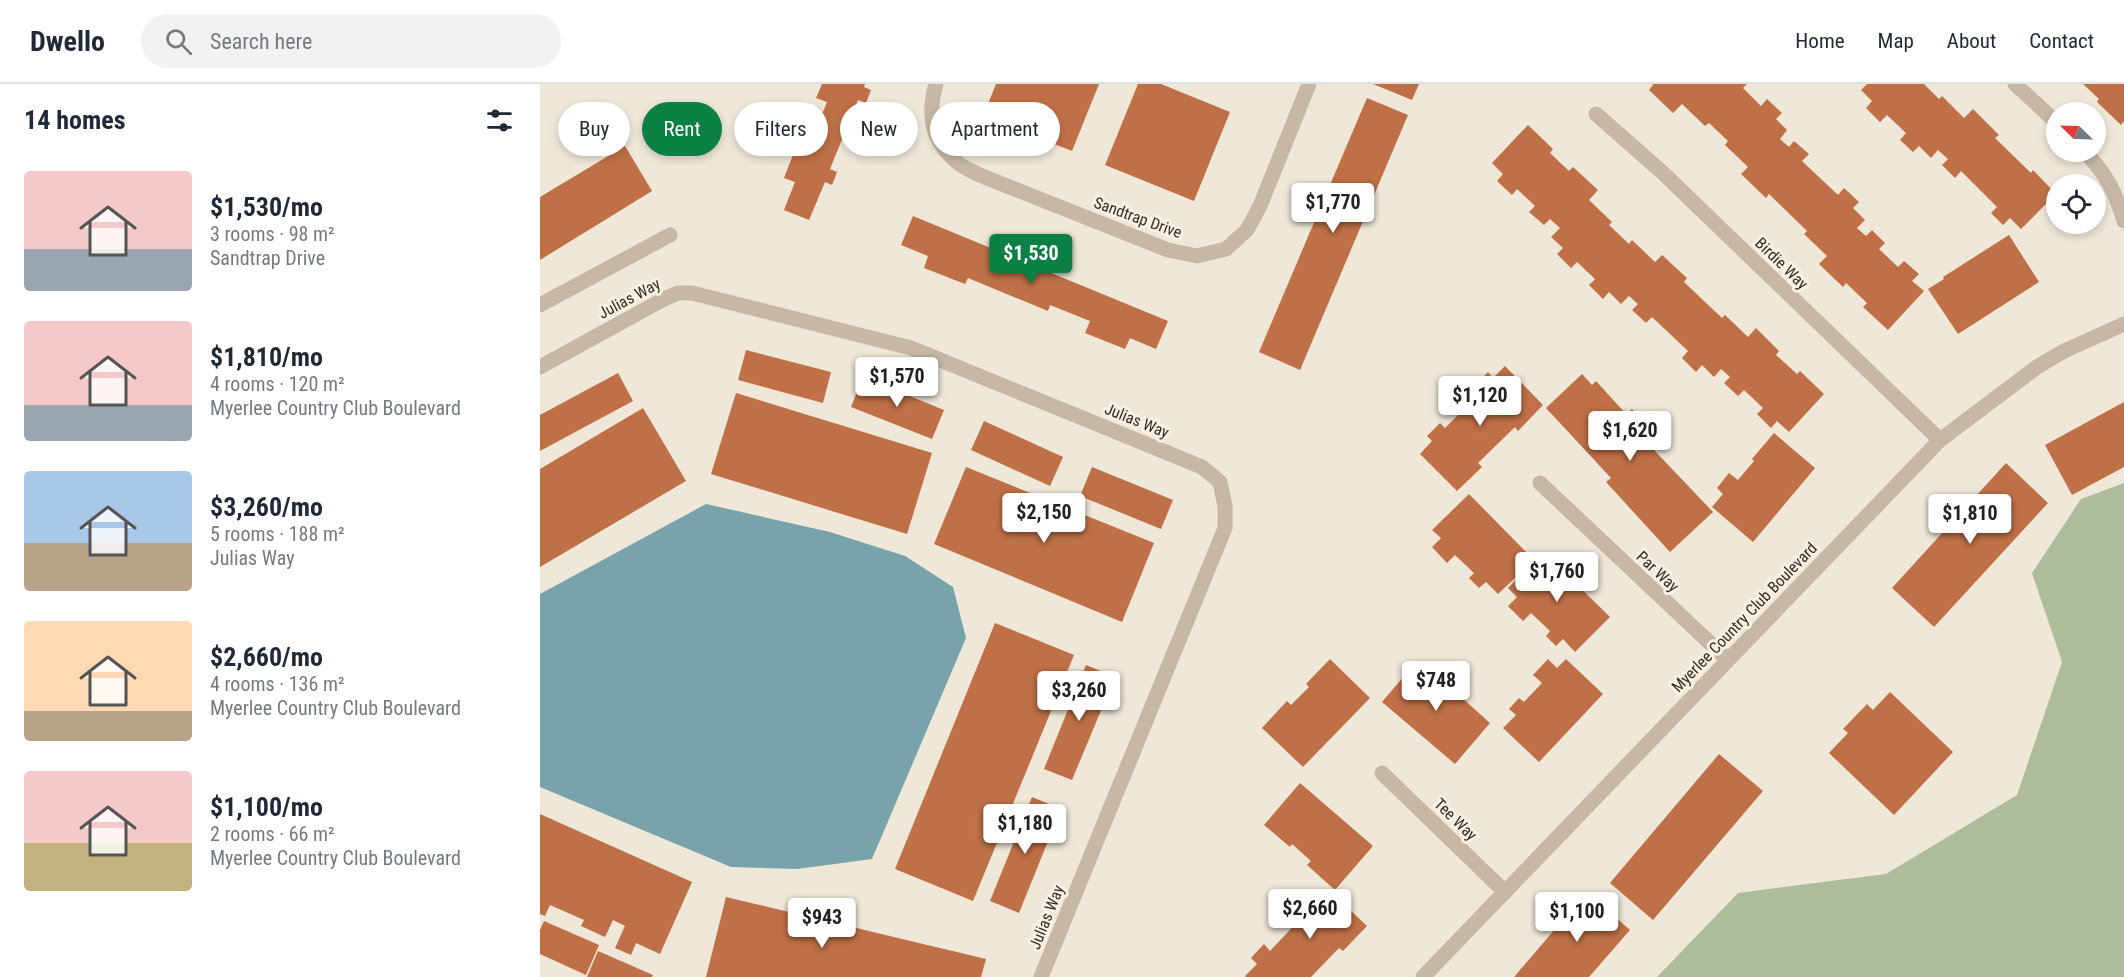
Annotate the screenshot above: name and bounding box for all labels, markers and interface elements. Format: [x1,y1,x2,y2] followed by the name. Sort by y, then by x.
[141,14,561,68] search box
[30,25,105,58] text: Dwello
[162,25,195,58] icon: search
[210,29,312,54] text: Search here
[1795,29,1845,53] text: Home
[1878,29,1914,53] text: Map
[1947,29,1996,53] text: About
[2029,29,2094,53] text: Contact
[558,102,630,156] chip: Buy
[642,102,722,156] chip: Rent
[734,102,828,156] chip: Filters
[840,102,918,156] chip: New
[930,102,1060,156] chip: Apartment
[2046,102,2106,162] north arrow
[2046,102,2106,234] map controls
[483,104,516,137] icon: filters
[24,105,126,135] text: 14 homes
[2046,174,2106,234] button: locate
[1284,183,1382,234] pin: $1,770
[1305,190,1361,214] text: $1,770
[210,192,323,222] text: $1,530/mo
[1091,193,1184,242] street label: Sandtrap Drive
[72,195,144,267] icon: home
[210,222,335,246] text: 3 rooms · 98 m²
[982,234,1080,285] pin: $1,530
[1751,234,1812,293] street label: Birdie Way
[1003,241,1059,265] text: $1,530
[210,246,325,270] text: Sandtrap Drive
[595,274,664,323] street label: Julias Way
[210,342,323,372] text: $1,810/mo
[72,345,144,417] icon: home
[848,357,946,408] pin: $1,570
[869,364,925,388] text: $1,570
[210,372,345,396] text: 4 rooms · 120 m²
[1431,376,1529,427] pin: $1,120
[1452,383,1508,407] text: $1,120
[210,396,461,420] text: Myerlee Country Club Boulevard
[1102,399,1172,442] street label: Julias Way
[1581,411,1679,462] pin: $1,620
[1602,418,1658,442] text: $1,620
[210,492,323,522] text: $3,260/mo
[995,493,1093,544] pin: $2,150
[1921,494,2019,545] pin: $1,810
[72,495,144,567] icon: home
[1016,500,1072,524] text: $2,150
[1942,501,1998,525] text: $1,810
[210,522,345,546] text: 5 rooms · 188 m²
[1668,539,1821,696] street label: Myerlee Country Club Boulevard
[210,546,294,570] text: Julias Way
[1632,547,1683,596] street label: Par Way
[1508,552,1606,603] pin: $1,760
[1529,559,1585,583] text: $1,760
[210,642,323,672] text: $2,660/mo
[72,645,144,717] icon: home
[1400,661,1472,712] pin: $748
[1416,668,1456,692] text: $748
[1030,671,1128,722] pin: $3,260
[210,672,345,696] text: 4 rooms · 136 m²
[1051,678,1107,702] text: $3,260
[210,696,461,720] text: Myerlee Country Club Boulevard
[210,792,323,822] text: $1,100/mo
[1430,794,1481,845] street label: Tee Way
[72,795,144,867] icon: home
[976,804,1074,855] pin: $1,180
[997,811,1053,835] text: $1,180
[210,822,335,846] text: 2 rooms · 66 m²
[210,846,461,870] text: Myerlee Country Club Boulevard
[1025,882,1068,952] street label: Julias Way
[1261,889,1359,940] pin: $2,660
[1528,892,1626,943] pin: $1,100
[1282,896,1338,920] text: $2,660
[786,898,858,949] pin: $943
[1549,899,1605,923] text: $1,100
[802,905,842,929] text: $943

